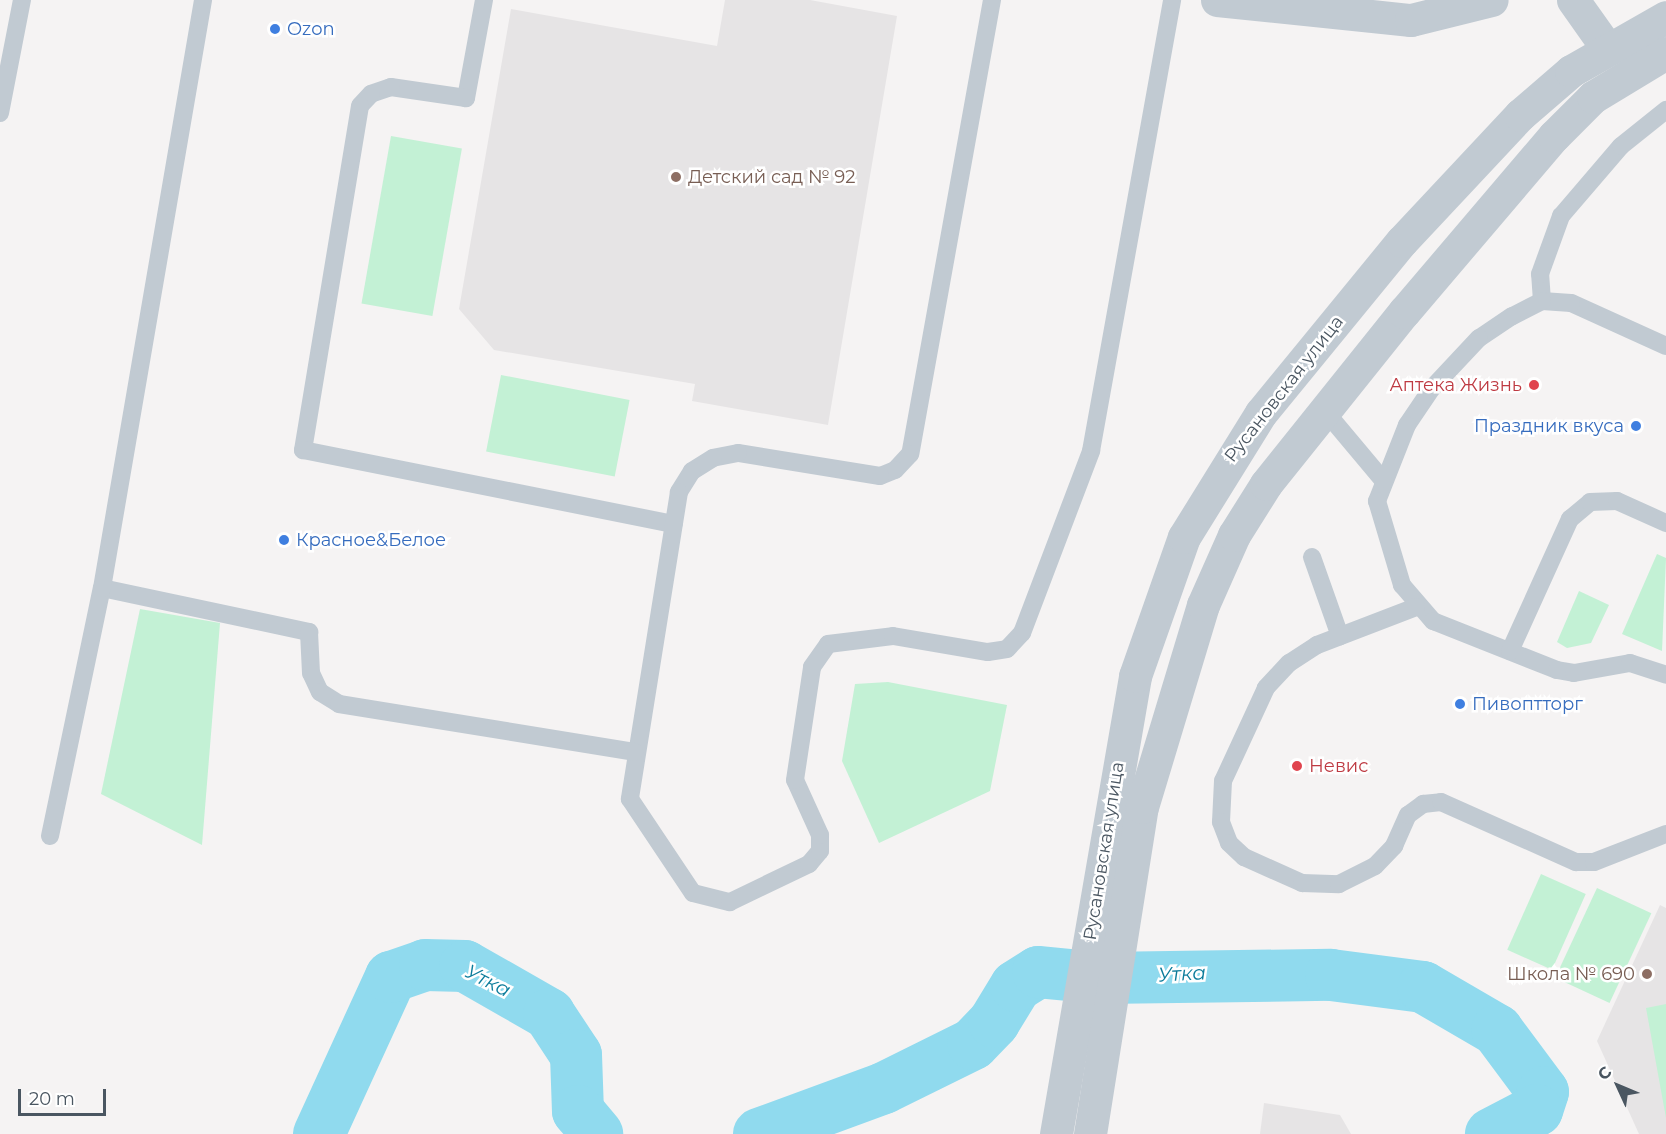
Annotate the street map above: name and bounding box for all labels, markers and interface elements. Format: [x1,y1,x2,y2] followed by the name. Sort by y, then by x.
[287,18,335,40] place label: Ozon
[268,22,282,36] marker: Ozon
[688,166,855,188] place label: Детский сад № 92
[669,170,683,184] marker: Детский сад № 92
[1220,311,1348,467] street label: Русановская улица
[1389,374,1522,396] place label: Аптека Жизнь
[1527,378,1541,392] marker: Аптека Жизнь
[1474,415,1624,437] place label: Праздник вкуса
[1629,419,1643,433] marker: Праздник вкуса
[296,529,446,551] place label: Красное&Белое
[277,533,291,547] marker: Красное&Белое
[1472,693,1583,715] place label: Пивоптторг
[1453,697,1467,711] marker: Пивоптторг
[1309,755,1368,777] place label: Невис
[1290,759,1304,773] marker: Невис
[1079,760,1129,942] street label: Русановская улица
[461,959,515,1003] water label: Утка
[1158,961,1206,987] water label: Утка
[1507,963,1635,985] place label: Школа № 690
[1640,967,1654,981] marker: Школа № 690
[1588,1056,1648,1116] north arrow
[1594,1062,1616,1084] text: С
[21,1077,110,1115] scale bar
[29,1088,75,1110] text: 20 m

